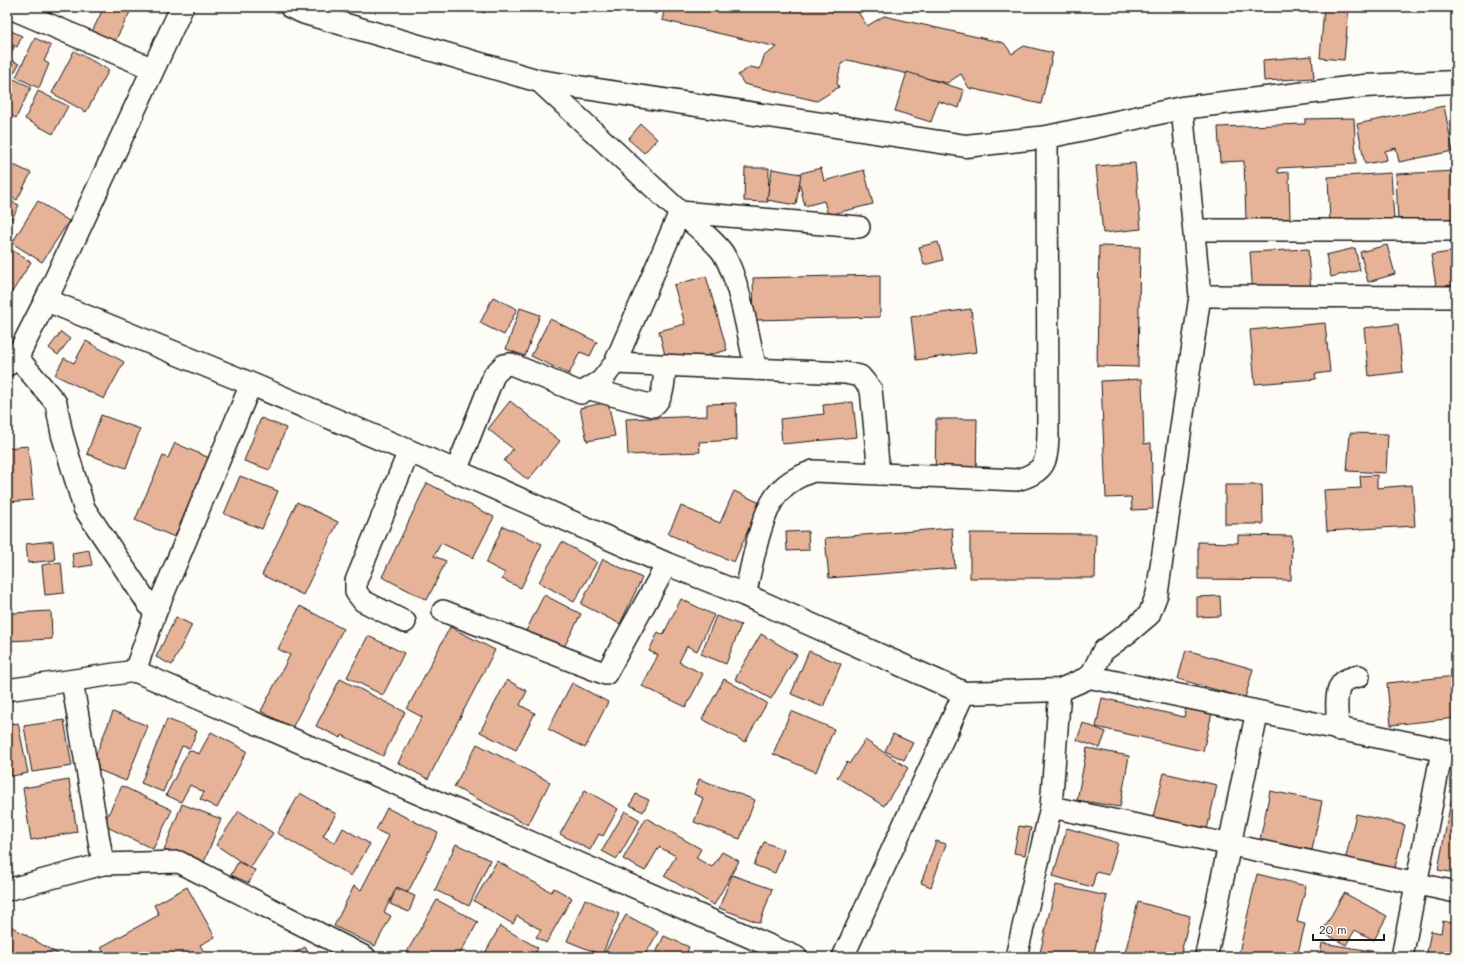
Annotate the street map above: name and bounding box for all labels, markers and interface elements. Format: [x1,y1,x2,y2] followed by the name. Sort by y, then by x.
[1313,916,1384,942] scale bar
[1319,921,1347,937] text: 20 m

